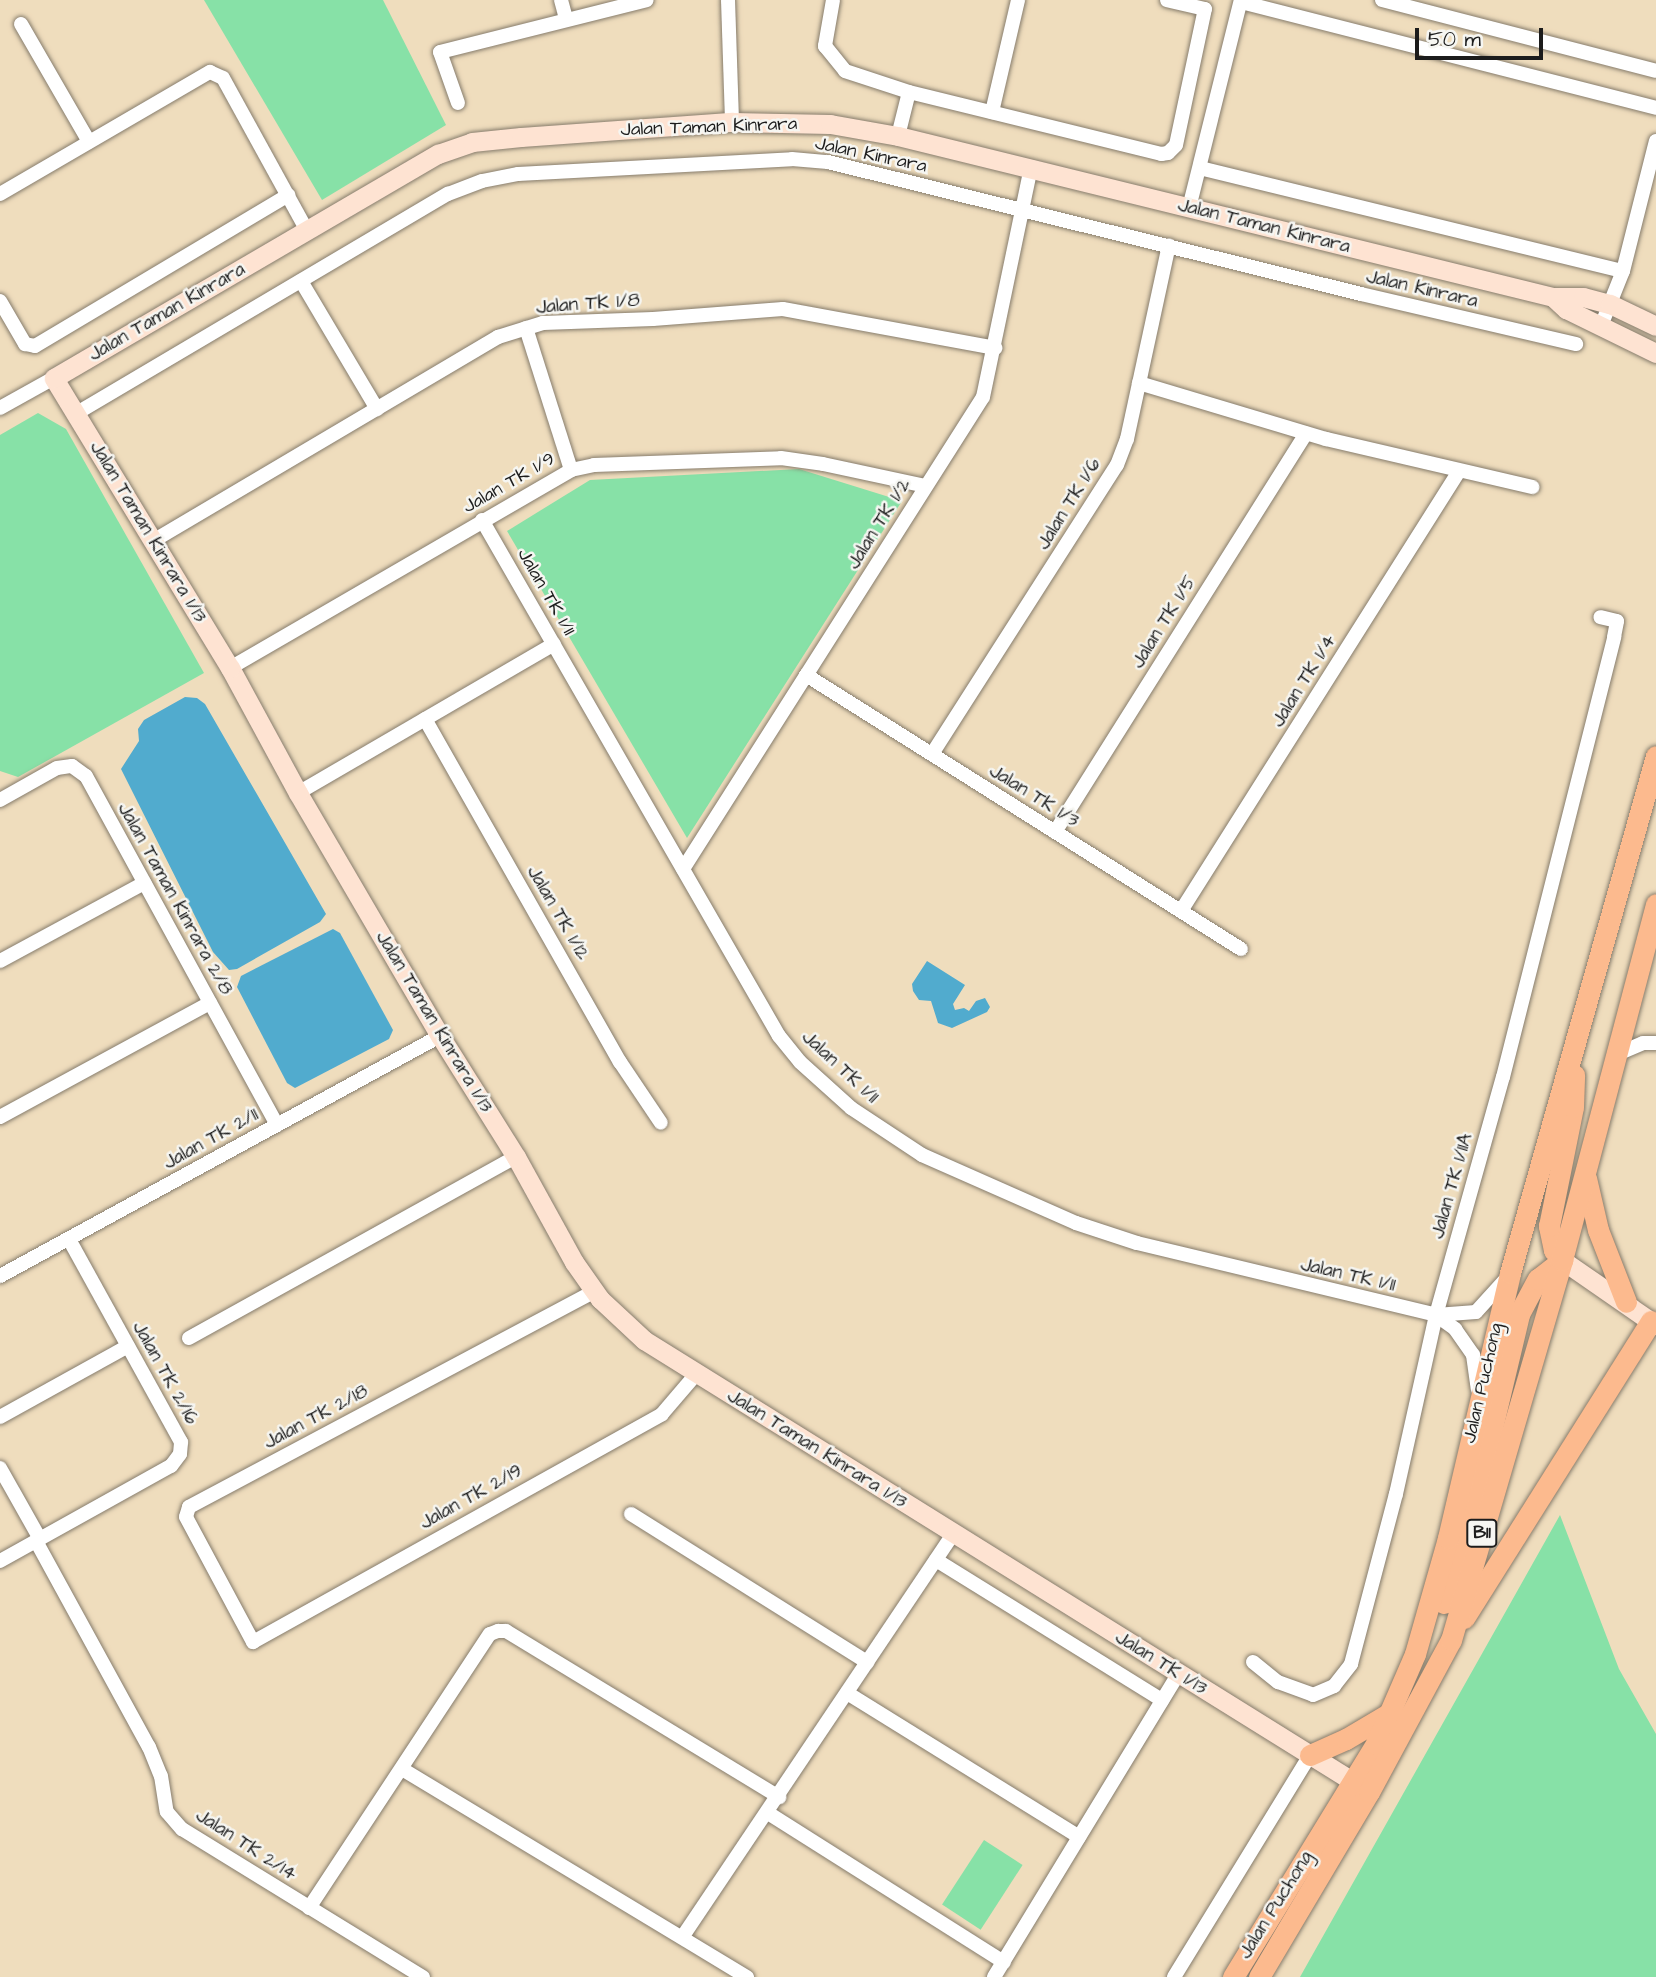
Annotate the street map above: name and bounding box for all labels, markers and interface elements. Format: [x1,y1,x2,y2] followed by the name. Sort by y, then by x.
[1418,14,1546,58] scale bar
[1428,25,1481,54] text: 50 m
[620,113,798,141] street label: Jalan Taman Kinrara
[813,132,929,178] street label: Jalan Kinrara
[1176,194,1352,258] street label: Jalan Taman Kinrara
[85,258,249,366] street label: Jalan Taman Kinrara
[1364,265,1480,313] street label: Jalan Kinrara
[535,289,641,319] street label: Jalan TK 1/8
[85,437,211,627] street label: Jalan Taman Kinrara 1/13
[459,448,559,518] street label: Jalan TK 1/9
[1032,454,1106,554] street label: Jalan TK 1/6
[842,475,916,573] street label: Jalan TK 1/2
[512,545,580,639] street label: Jalan TK 1/11
[1127,571,1201,673] street label: Jalan TK 1/5
[1267,631,1341,731] street label: Jalan TK 1/4
[985,760,1083,832] street label: Jalan TK 1/3
[113,799,237,999] street label: Jalan Taman Kinrara 2/8
[522,862,594,964] street label: Jalan TK 1/12
[371,927,497,1117] street label: Jalan Taman Kinrara 1/13
[797,1026,883,1108] street label: Jalan TK 1/11
[160,1104,262,1174] street label: Jalan TK 2/11
[1426,1131,1478,1241] street label: Jalan TK 1/11A
[1298,1253,1398,1297] street label: Jalan TK 1/11
[127,1317,203,1429] street label: Jalan TK 2/16
[1458,1321,1508,1445] street label: Jalan Puchong
[260,1380,372,1454] street label: Jalan TK 2/18
[723,1384,911,1514] street label: Jalan Taman Kinrara 1/13
[416,1460,526,1534] street label: Jalan TK 2/19
[1466,1518,1498,1548] road number: B11
[1111,1626,1211,1700] street label: Jalan TK 1/13
[191,1804,301,1886] street label: Jalan TK 2/14
[1234,1847,1318,1963] street label: Jalan Puchong

